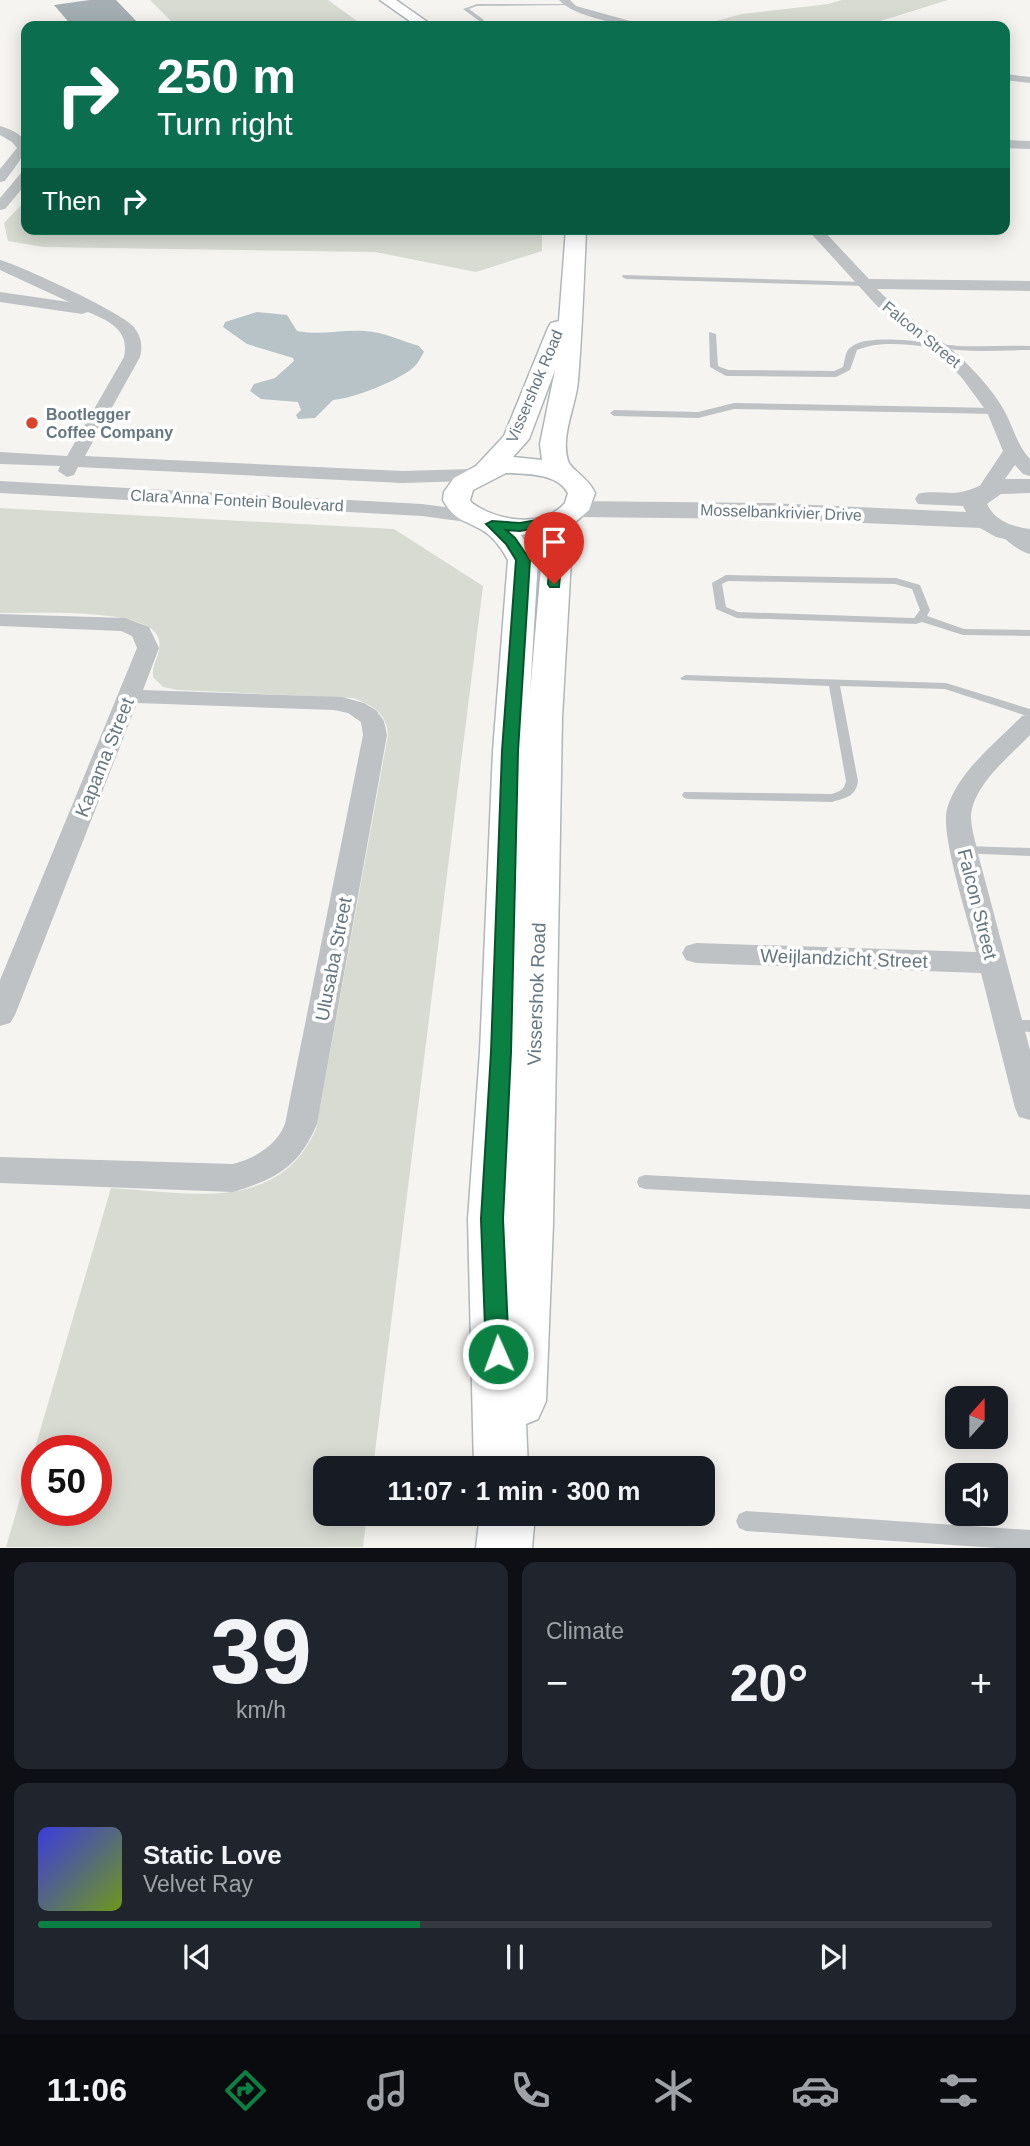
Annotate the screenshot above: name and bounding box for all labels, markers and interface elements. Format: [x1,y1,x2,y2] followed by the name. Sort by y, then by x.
[42,49,133,140] icon: right
[157,49,296,103] text: 250 m
[157,106,293,142] text: Turn right
[115,182,153,220] icon: right
[42,186,101,216] text: Then
[879,298,964,371] street label: Falcon Street
[503,327,566,445] street label: Vissershok Road
[46,406,173,441] place label: Bootlegger Coffee Company
[24,415,40,431] marker: Bootlegger Coffee Company
[130,486,344,515] street label: Clara Anna Fontein Boulevard
[700,501,862,524] street label: Mosselbankrivier Drive
[524,512,584,584] pin
[535,523,573,561] icon: arrive
[71,694,138,820] street label: Kapama Street
[954,847,1002,962] street label: Falcon Street
[311,895,356,1023] street label: Ulusaba Street
[524,922,549,1066] street label: Vissershok Road
[760,945,929,972] street label: Weijlandzicht Street
[461,1317,535,1391] position arrow
[945,1386,1008,1449] north arrow
[945,1386,1008,1526] map controls
[21,1435,112,1526] speed limit sign: 50
[945,1463,1008,1526] button: sound
[388,1476,640,1506] text: 11:07 · 1 min · 300 m
[210,1601,312,1702] text: 39
[546,1618,624,1644] text: Climate
[730,1654,808,1712] text: 20°
[546,1662,568,1704] text: −
[970,1662,992,1704] text: +
[236,1697,286,1723] text: km/h
[143,1840,282,1870] text: Static Love
[143,1871,253,1897] text: Velvet Ray
[178,1938,216,1976] icon: previous
[496,1938,534,1976] icon: pause
[814,1938,852,1976] icon: next
[221,2066,270,2115] icon: directions
[363,2066,412,2115] icon: music
[506,2066,555,2115] icon: phone
[649,2066,698,2115] icon: climate
[791,2066,840,2115] icon: car
[934,2066,983,2115] icon: filters
[47,2072,127,2108] text: 11:06

